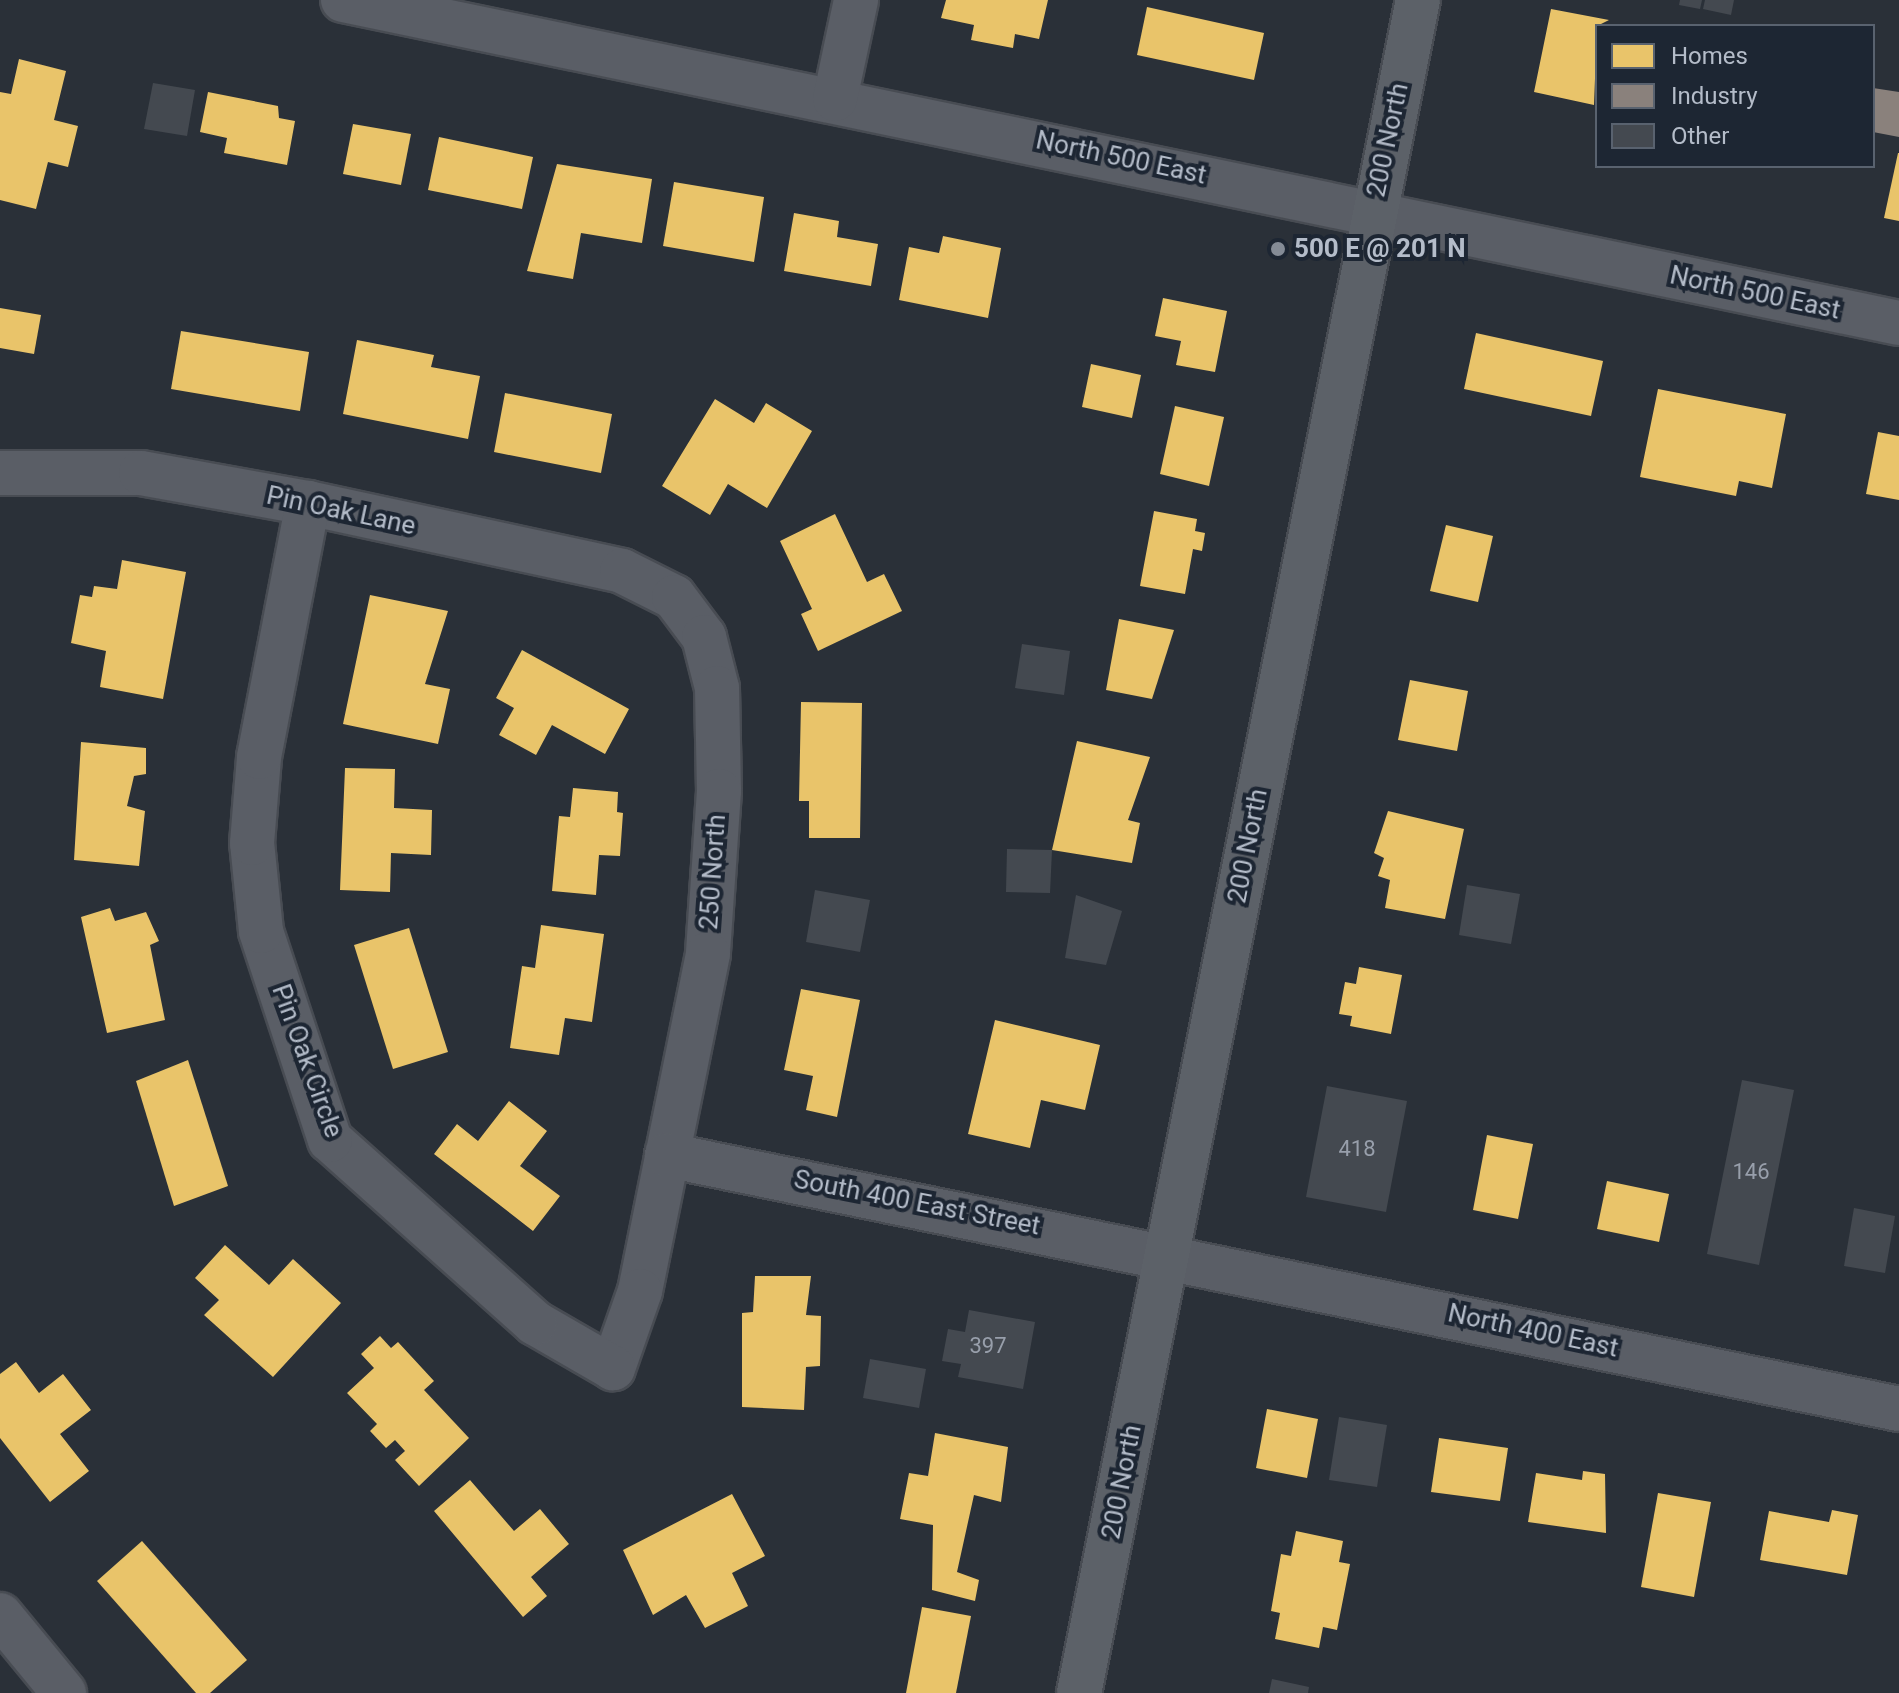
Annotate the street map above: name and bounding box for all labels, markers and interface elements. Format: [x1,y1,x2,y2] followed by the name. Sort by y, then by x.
[1595,24,1875,168] legend
[1671,42,1748,70] text: Homes
[1361,80,1415,200] street label: 200 North
[1671,82,1757,110] text: Industry
[1671,122,1729,150] text: Other
[1033,125,1209,191] street label: North 500 East
[1294,233,1466,265] place label: 500 E @ 201 N
[1269,240,1287,258] marker: 500 E @ 201 N
[1667,260,1843,326] street label: North 500 East
[264,480,418,542] street label: Pin Oak Lane
[1222,786,1274,906] street label: 200 North
[693,813,733,931] street label: 250 North
[265,980,349,1142] street label: Pin Oak Circle
[1338,1136,1376,1162] house number: 418
[1732,1159,1770,1185] house number: 146
[791,1164,1043,1242] street label: South 400 East Street
[1445,1298,1621,1364] street label: North 400 East
[969,1333,1007,1359] house number: 397
[1096,1422,1148,1542] street label: 200 North

